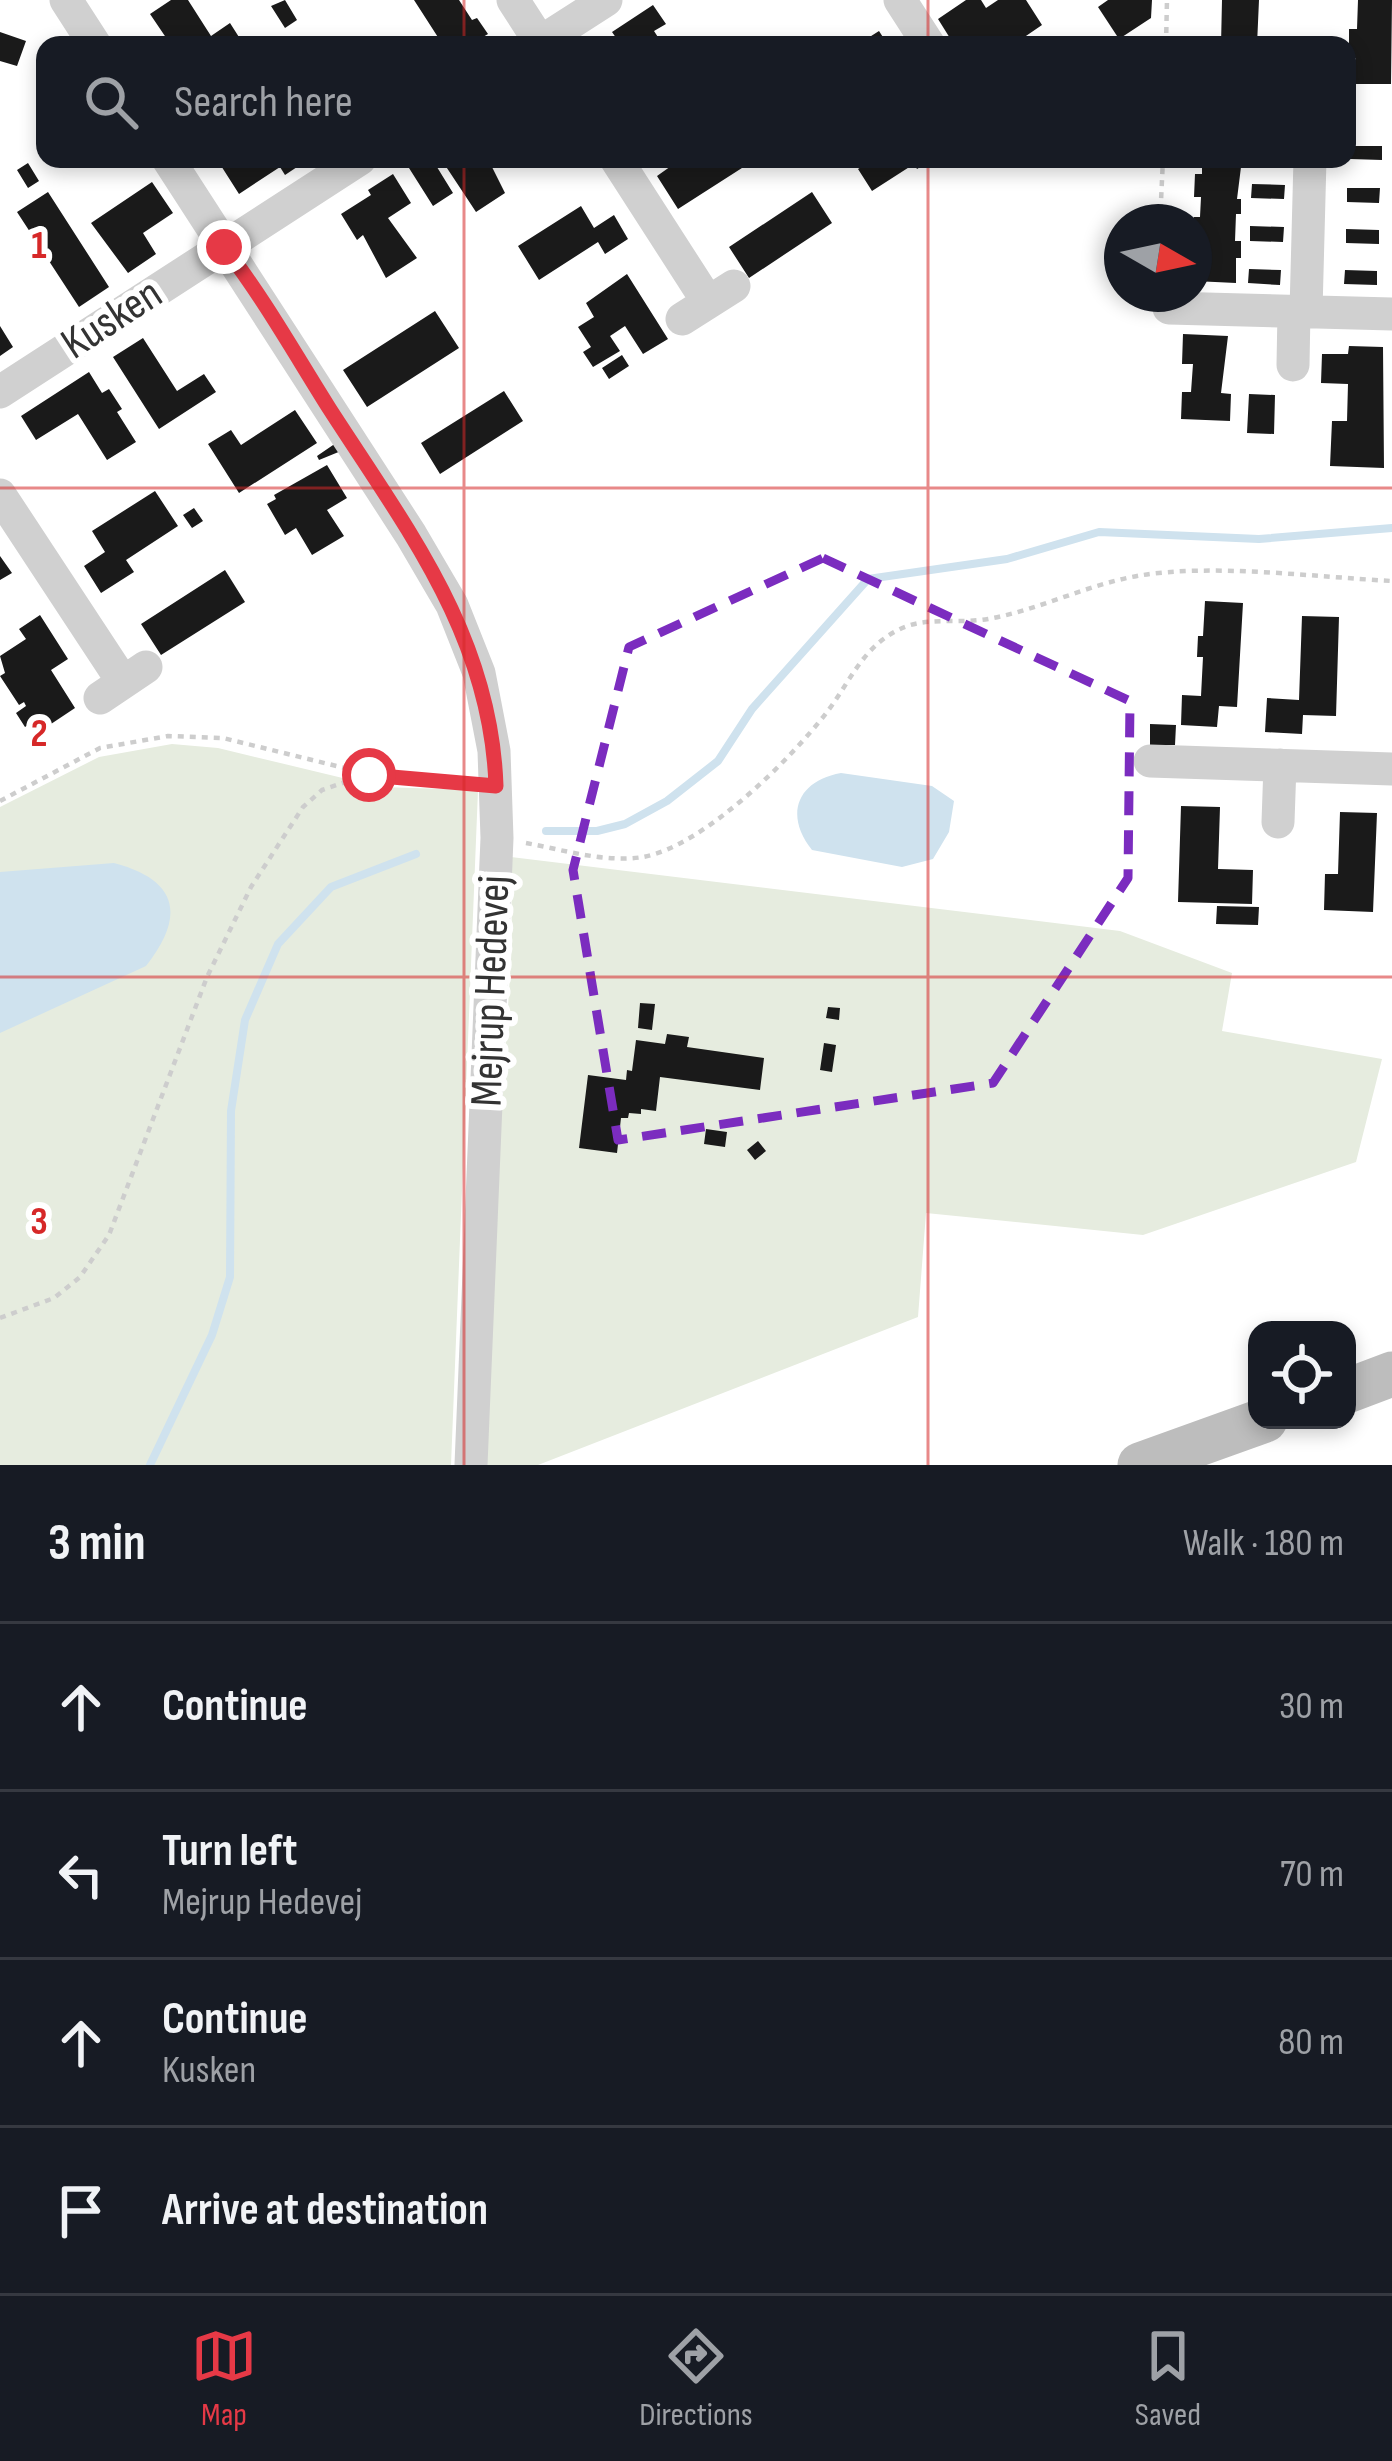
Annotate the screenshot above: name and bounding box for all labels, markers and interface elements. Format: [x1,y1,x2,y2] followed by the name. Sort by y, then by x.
[36,36,1356,168] search box
[78,69,144,135] icon: search
[174,75,353,130] text: Search here
[1104,204,1212,312] north arrow
[197,220,251,274] route end
[31,223,47,270] text: 1
[51,266,173,372] street label: Kusken
[30,711,48,758] text: 2
[342,748,396,802] route start
[459,875,523,1107] street label: Mejrup Hedevej
[30,1199,48,1246] text: 3
[1248,1321,1356,1429] map controls
[1248,1321,1356,1429] button: locate
[48,1513,146,1574] text: 3 min
[1183,1520,1344,1567] text: Walk · 180 m
[48,1674,114,1740] icon: ahead
[162,1679,308,1734] text: Continue
[1279,1683,1344,1730] text: 30 m
[162,1824,297,1879] text: Turn left
[48,1842,114,1908] icon: left
[1280,1851,1344,1898] text: 70 m
[162,1879,362,1926] text: Mejrup Hedevej
[162,1992,308,2047] text: Continue
[48,2010,114,2076] icon: ahead
[1278,2019,1344,2066] text: 80 m
[162,2047,256,2094] text: Kusken
[48,2178,114,2244] icon: arrive
[162,2183,488,2238] text: Arrive at destination
[191,2323,257,2435] tab: Map
[639,2323,753,2435] tab: Directions
[1135,2323,1201,2435] tab: Saved

